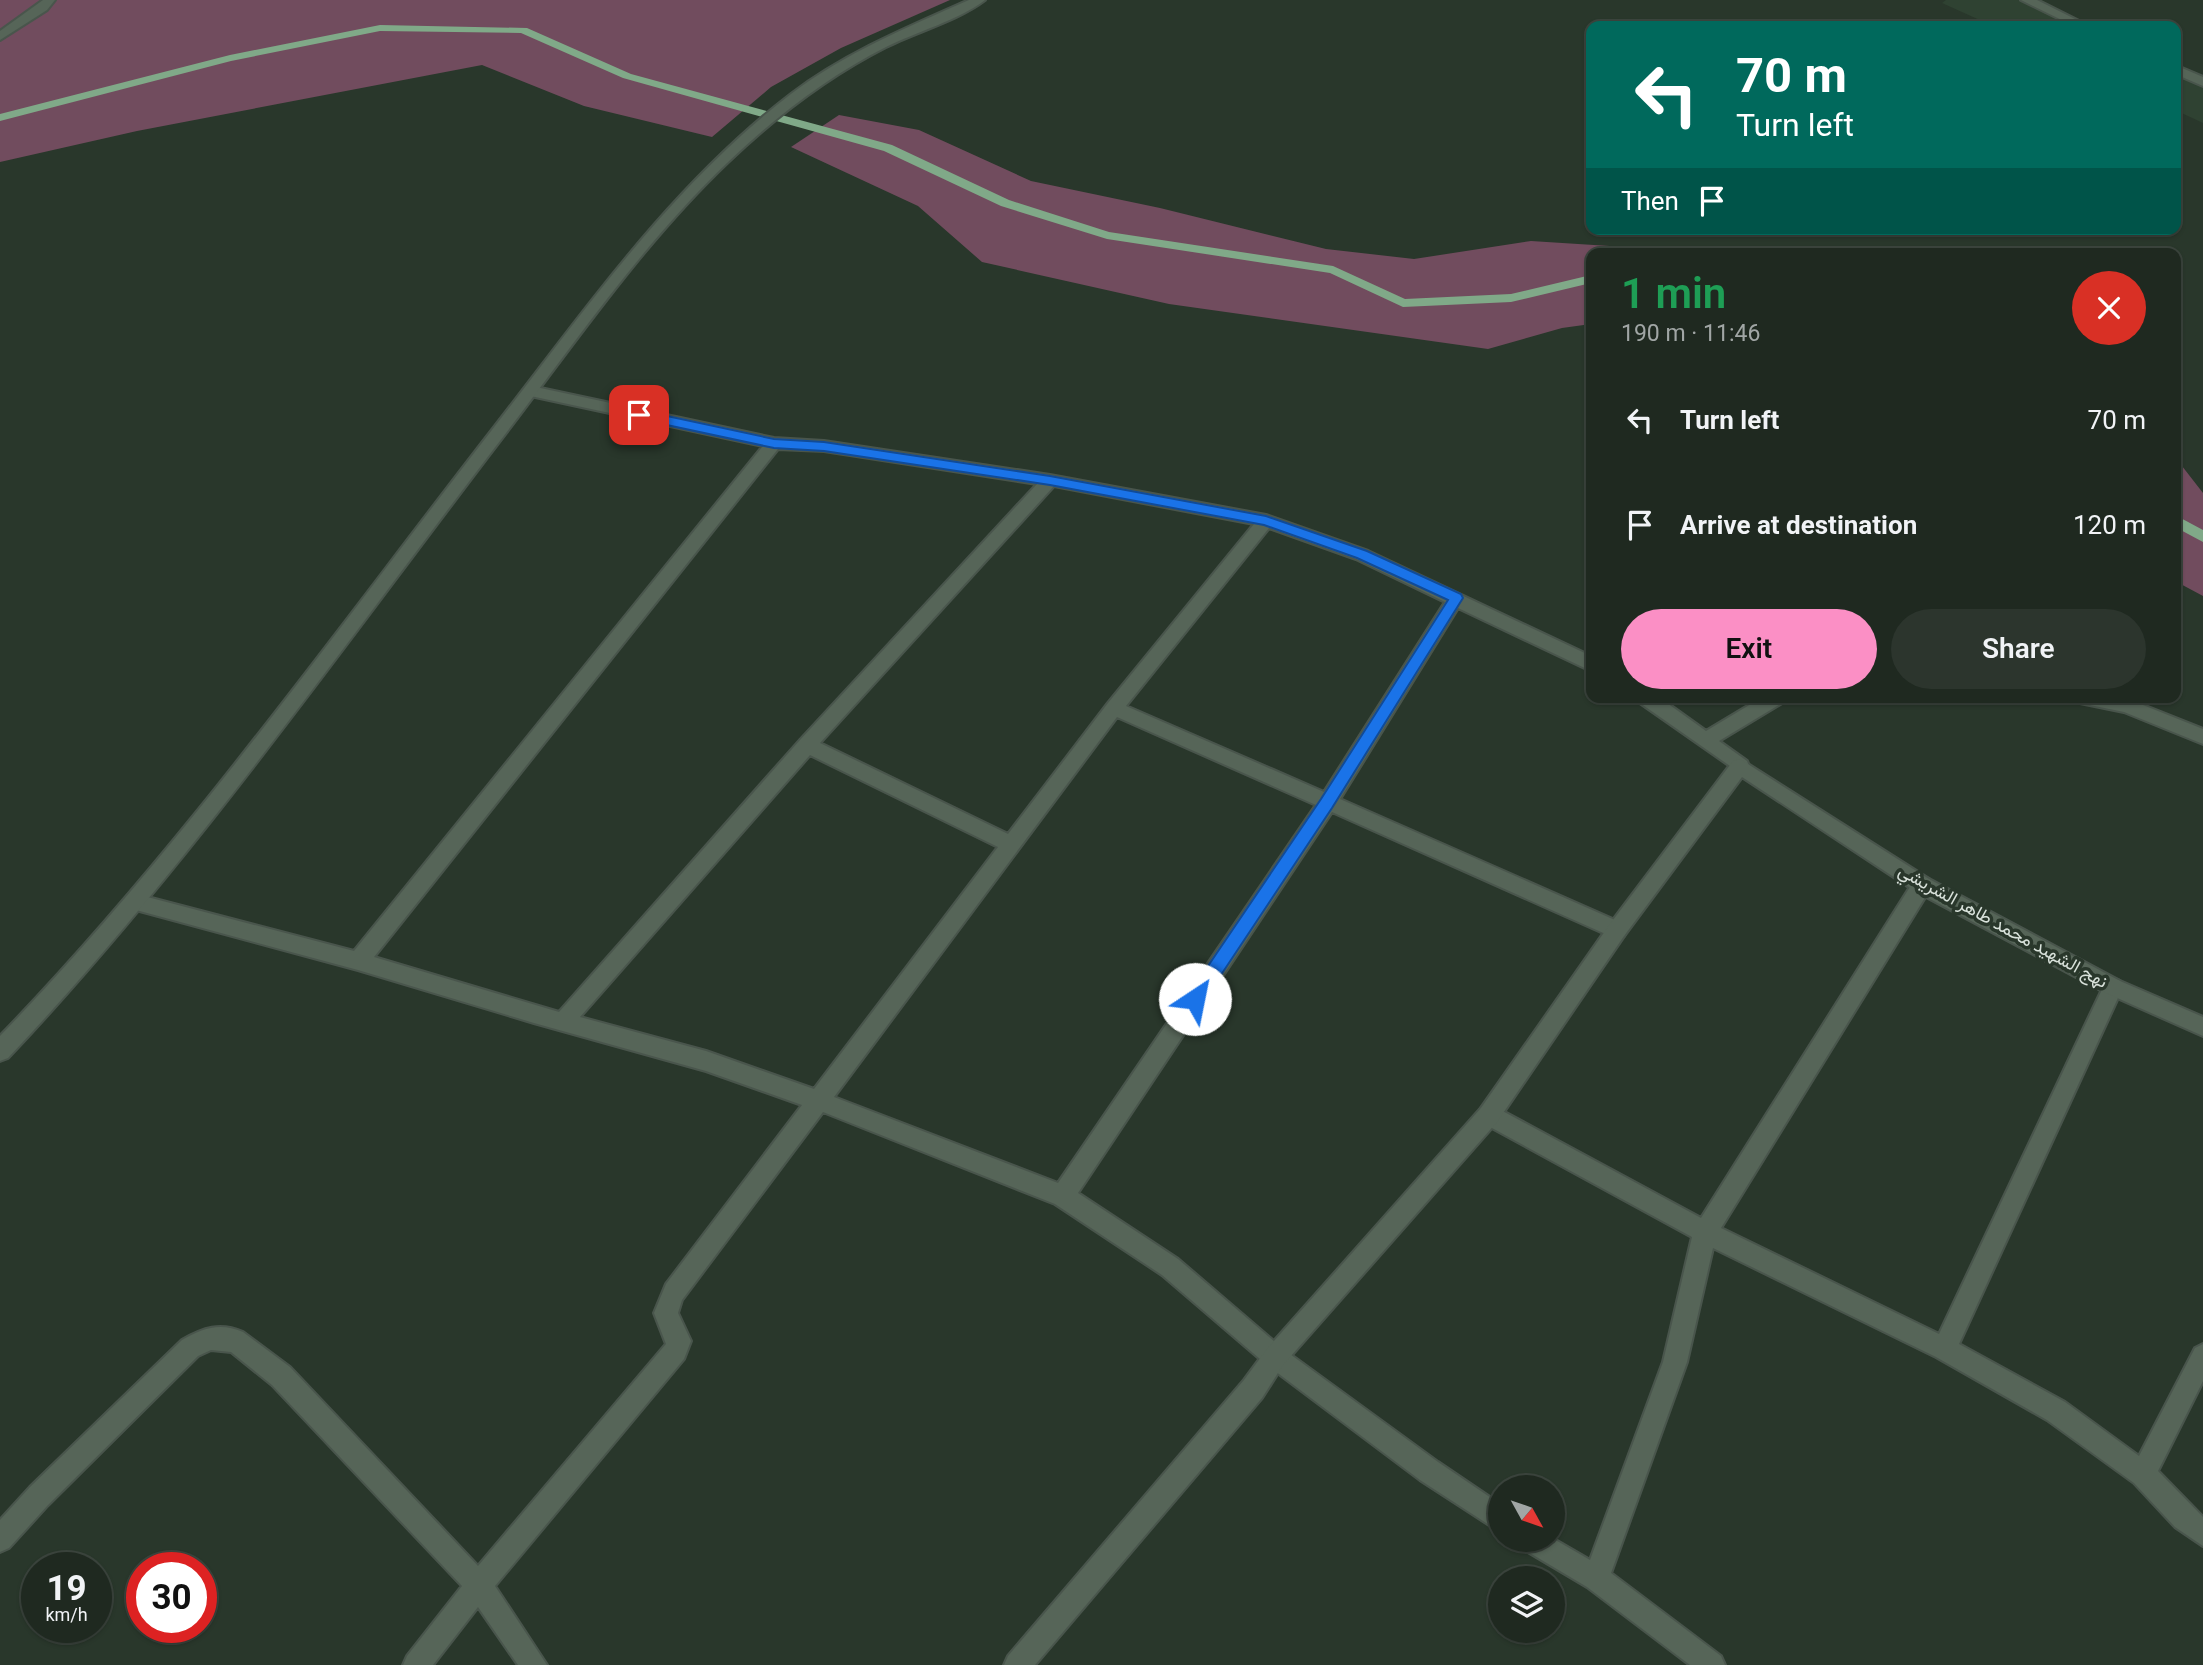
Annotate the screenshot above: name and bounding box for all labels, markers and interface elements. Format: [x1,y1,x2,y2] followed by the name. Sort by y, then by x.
[1736,47,1847,104] text: 70 m
[1621,49,1712,140] icon: left
[1736,106,1854,144] text: Turn left
[1693,182,1731,220] icon: arrive
[1621,186,1679,216] text: Then
[1621,269,1726,318] text: 1 min
[2072,271,2146,345] button: close
[1621,320,1760,347] text: 190 m · 11:46
[609,385,669,445] pin
[620,396,658,434] icon: arrive
[1621,401,1659,439] icon: left
[1680,405,1779,435] text: Turn left
[2088,405,2146,435] text: 70 m
[1621,506,1659,544] icon: arrive
[1680,510,1917,540] text: Arrive at destination
[2073,510,2146,540] text: 120 m
[1621,609,1877,689] button: Exit
[1891,609,2146,689] button: Share
[1893,859,2111,996] street label: نهج الشهيد محمد طاهر الشريشي
[1158,962,1232,1036] position arrow
[1488,1475,1564,1552] north arrow
[1488,1475,1565,1643] map controls
[126,1552,217,1643] speed limit sign: 30
[1488,1566,1565,1643] button: layers
[46,1568,87,1609] text: 19
[45,1604,88,1625] text: km/h

